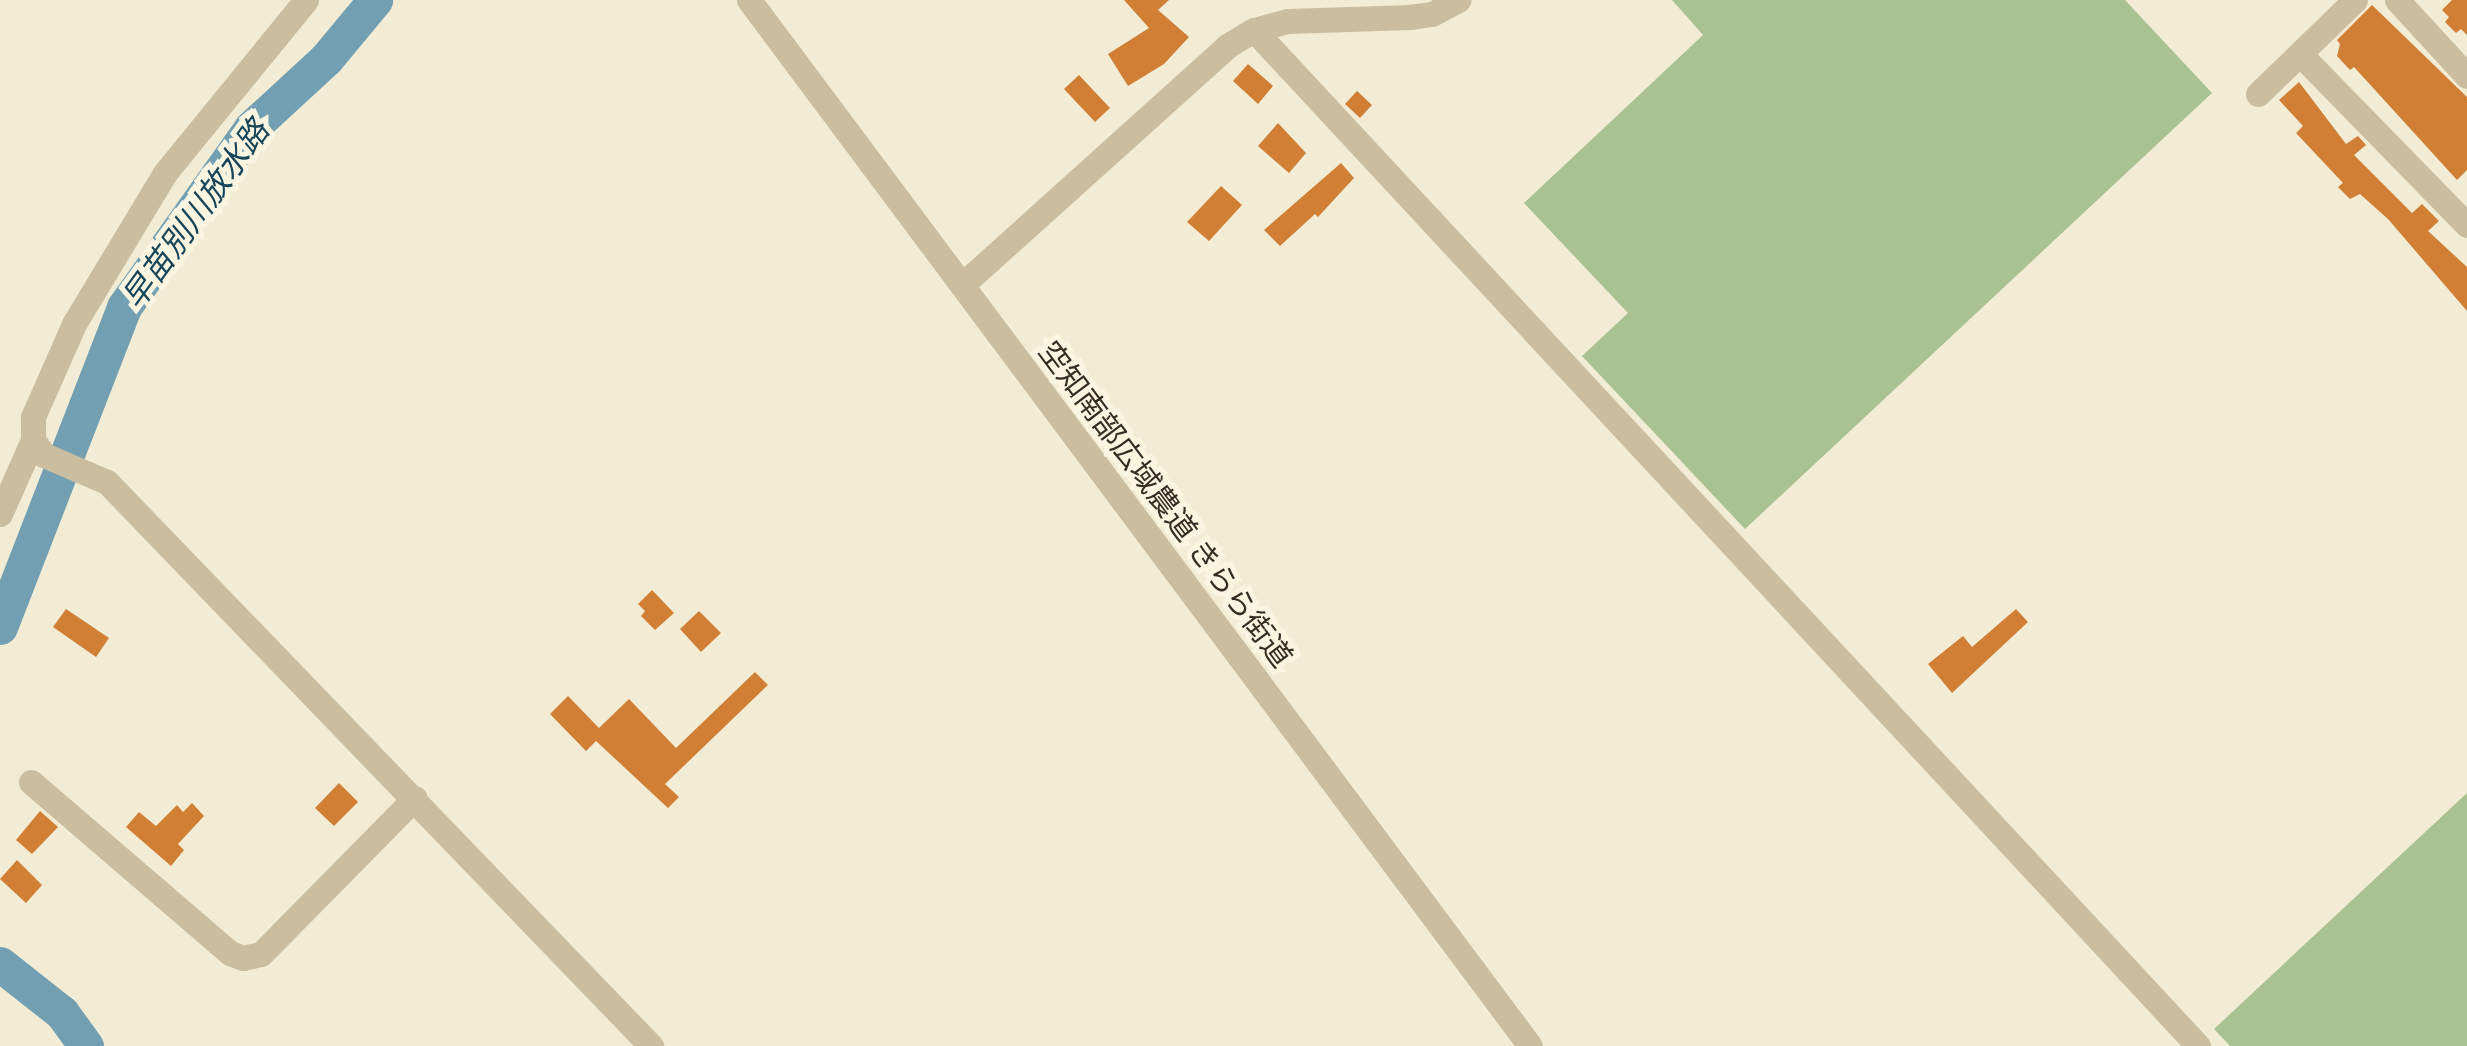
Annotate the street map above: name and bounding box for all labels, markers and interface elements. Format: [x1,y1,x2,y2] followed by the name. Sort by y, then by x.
[114,112,276,316] water label: 早苗別川放水路
[1032,334,1300,674] street label: 空知南部広域農道 きらら街道

